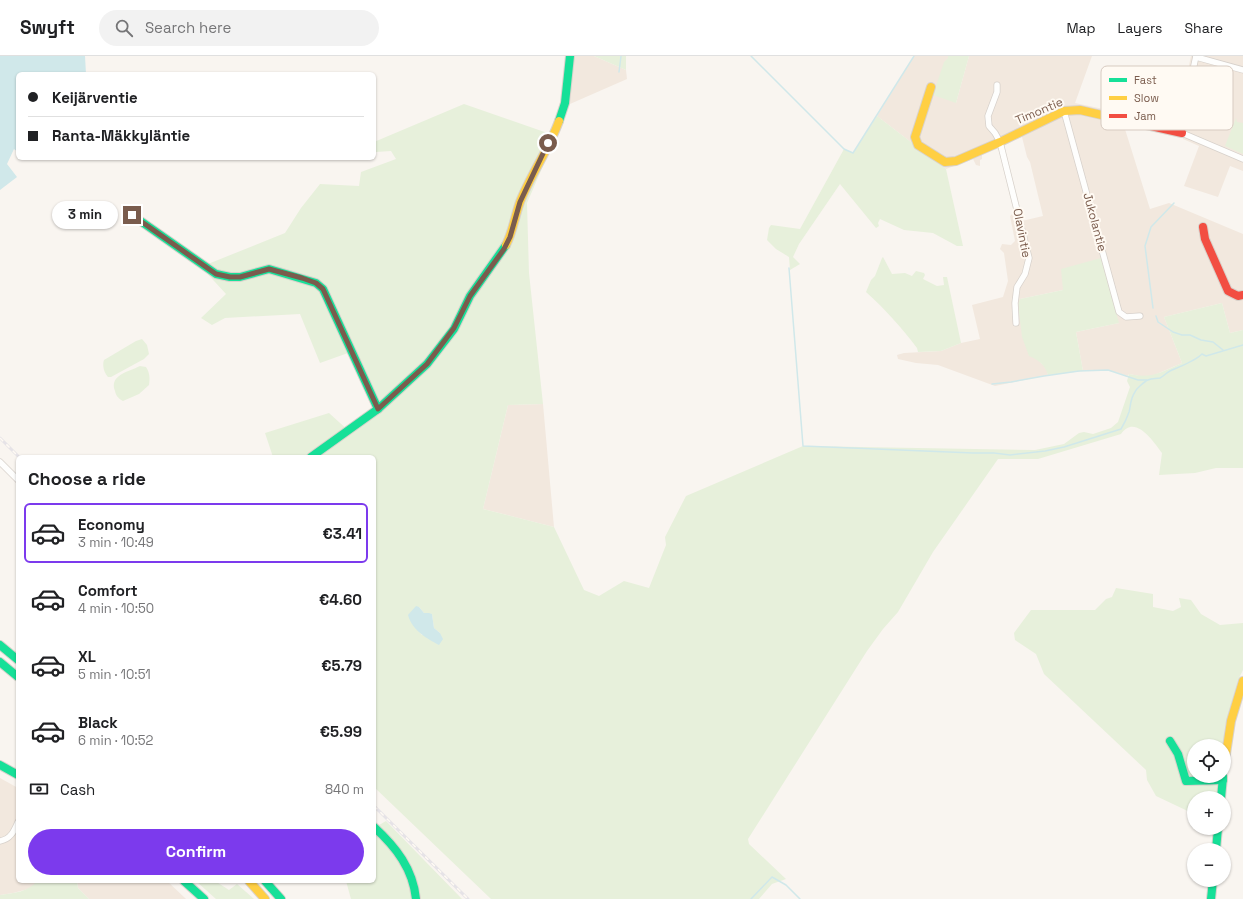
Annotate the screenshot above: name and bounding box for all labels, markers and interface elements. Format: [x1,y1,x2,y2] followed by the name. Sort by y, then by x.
[99,10,379,46] search box
[20,15,75,40] text: Swyft
[113,17,135,39] icon: search
[145,18,231,37] text: Search here
[1066,19,1096,37] text: Map
[1118,19,1162,37] text: Layers
[1184,19,1223,37] text: Share
[1101,66,1233,130] legend
[1134,73,1157,87] text: Fast
[52,88,138,107] text: Keijärventie
[1134,91,1159,105] text: Slow
[1013,94,1065,128] street label: Timontie
[1134,109,1156,123] text: Jam
[52,126,190,145] text: Ranta-Mäkkyläntie
[539,134,557,152] route start
[1079,191,1111,253] street label: Jukolantie
[52,201,118,229] callout: 3 min
[68,206,102,223] text: 3 min
[123,206,141,224] route end
[1009,207,1035,259] street label: Olavintie
[28,467,146,490] text: Choose a ride
[30,515,66,551] icon: car
[78,515,145,534] text: Economy
[322,524,362,543] text: €3.41
[78,534,154,551] text: 3 min · 10:49
[30,581,66,617] icon: car
[78,581,138,600] text: Comfort
[319,590,362,609] text: €4.60
[78,600,154,617] text: 4 min · 10:50
[30,647,66,683] icon: car
[78,647,96,666] text: XL
[321,656,362,675] text: €5.79
[78,666,151,683] text: 5 min · 10:51
[30,713,66,749] icon: car
[78,713,118,732] text: Black
[320,722,362,741] text: €5.99
[78,732,153,749] text: 6 min · 10:52
[1187,739,1231,887] map controls
[1187,739,1231,783] button: locate
[28,778,50,800] icon: cash
[60,780,95,799] text: Cash
[325,781,364,798] text: 840 m
[1187,791,1231,835] button: +
[28,829,364,875] button: Confirm
[1187,843,1231,887] button: −

